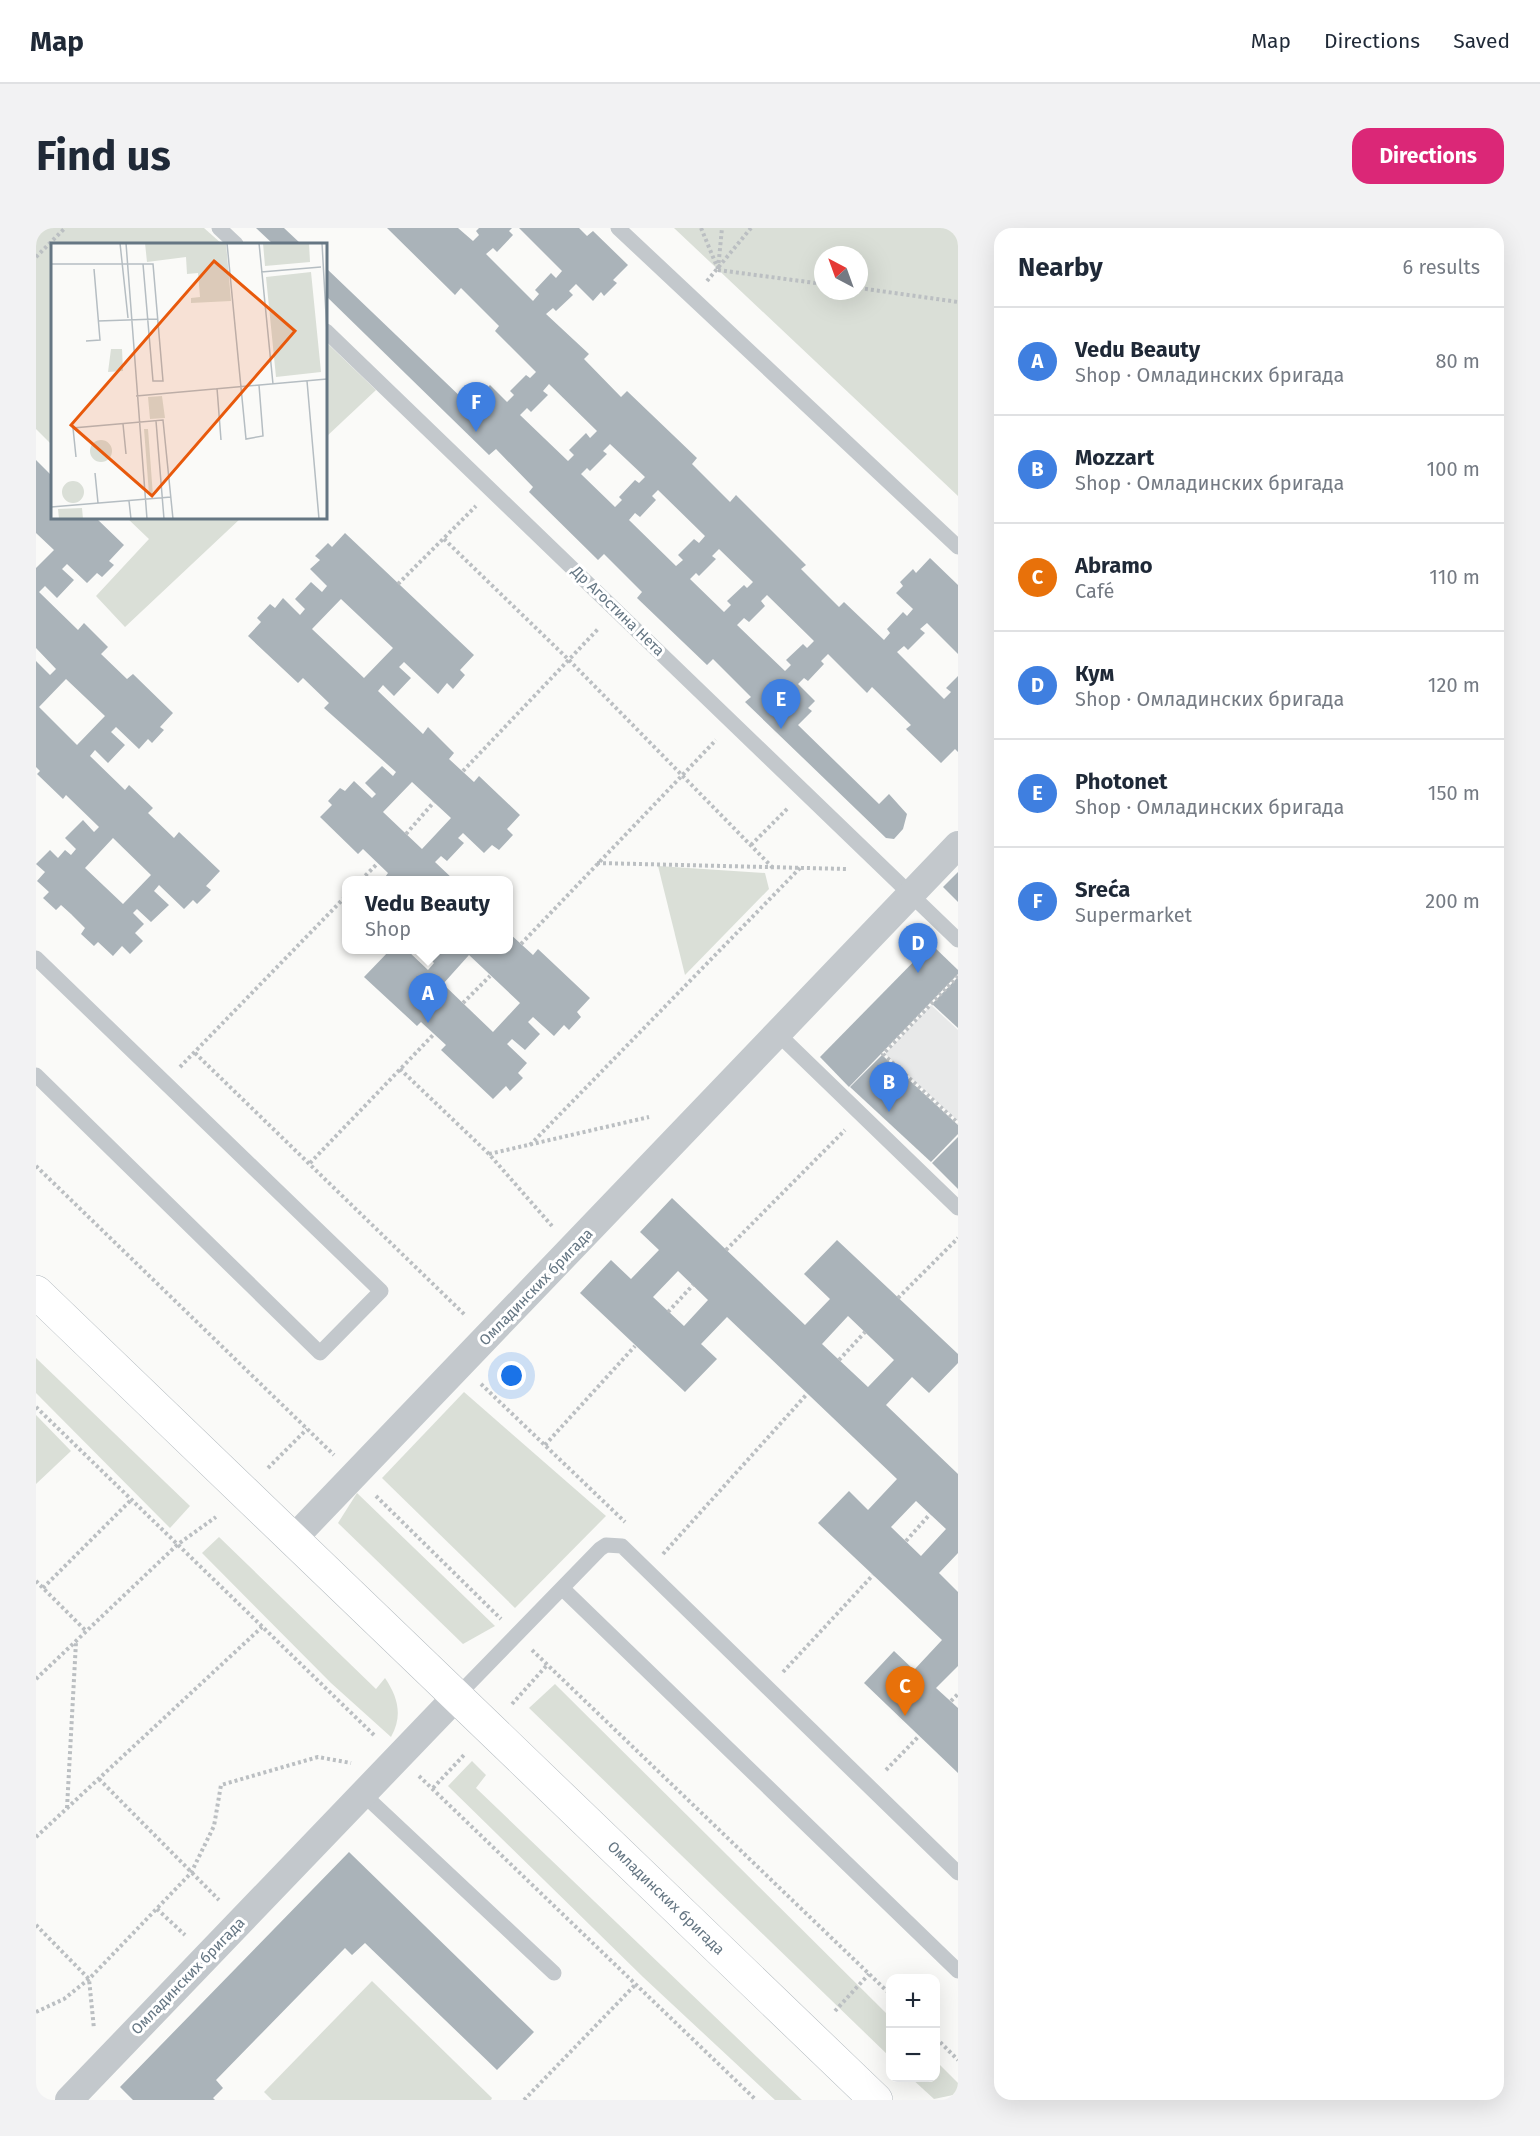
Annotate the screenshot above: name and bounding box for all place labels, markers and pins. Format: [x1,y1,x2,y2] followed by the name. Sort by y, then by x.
[456,382,496,432] pin: F
[762,680,800,729] pin: E
[898,924,938,973] pin: D
[408,974,448,1023] pin: A
[870,1062,908,1112] pin: B
[886,1666,924,1716] pin: C

